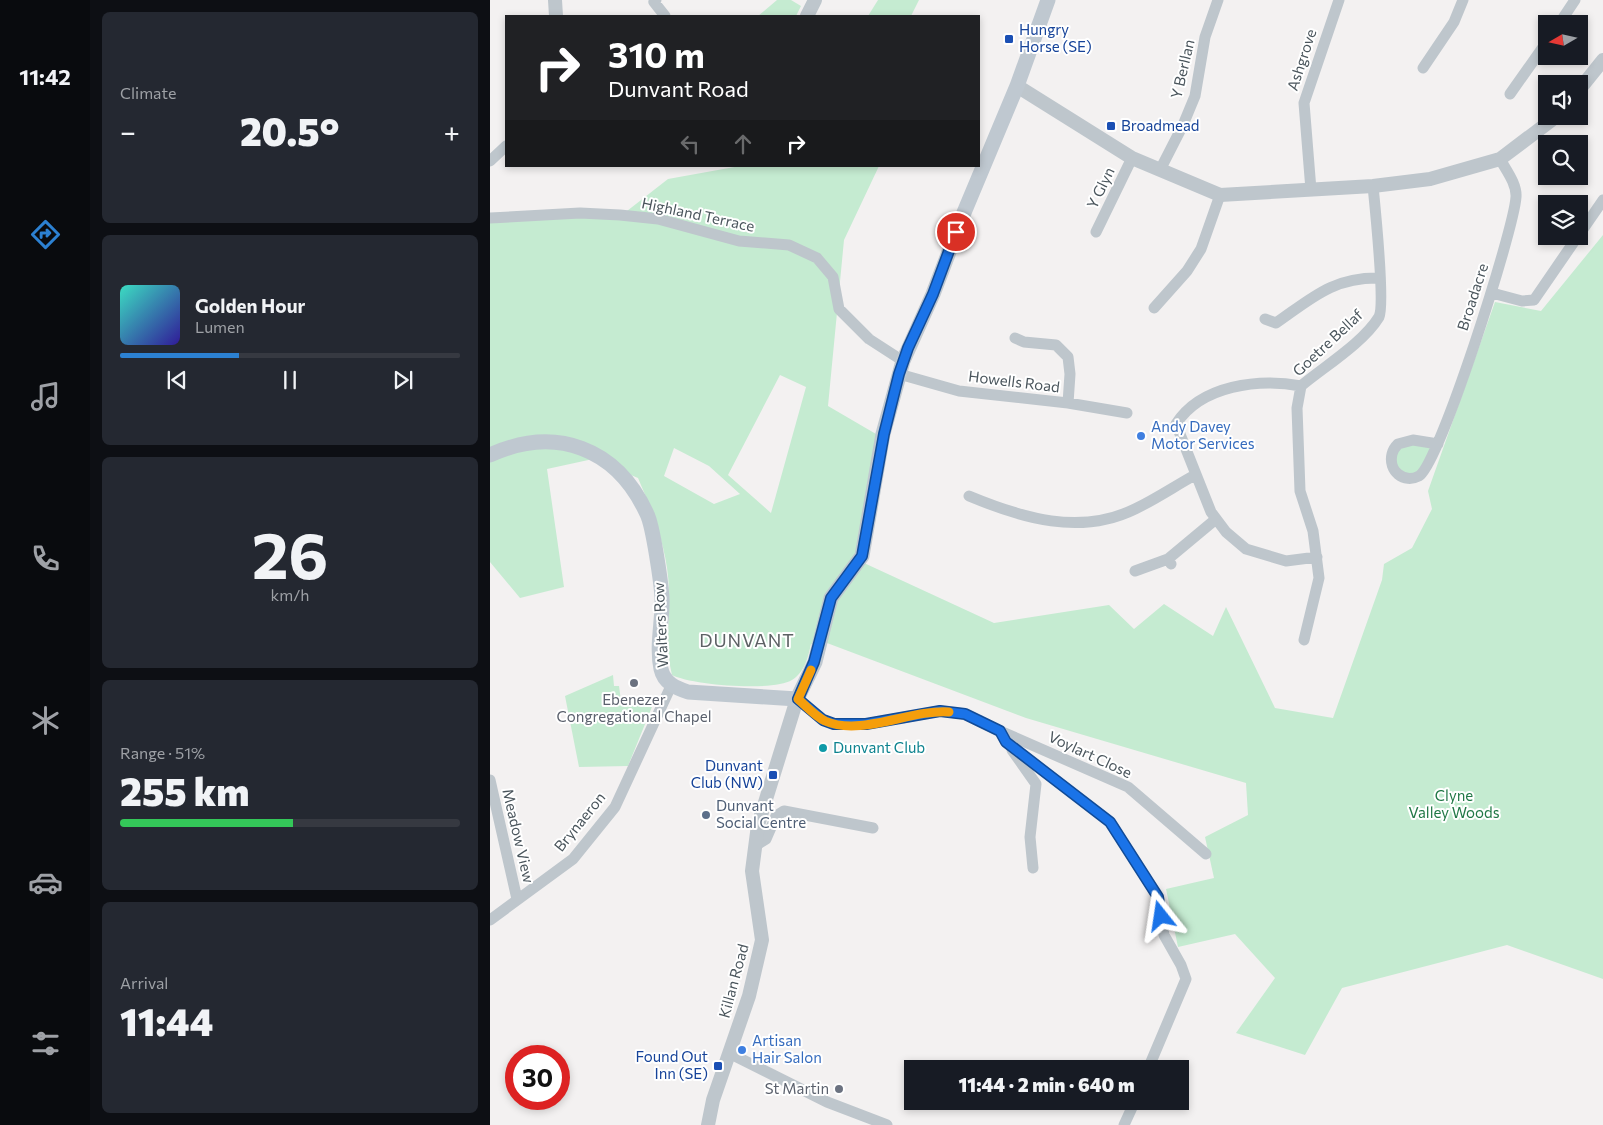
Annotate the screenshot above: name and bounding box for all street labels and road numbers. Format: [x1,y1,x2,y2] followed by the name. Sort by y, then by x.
[1283,27,1319,93] street label: Ashgrove
[1166,37,1198,100] street label: Y Berllan
[1082,164,1118,211] street label: Y Glyn
[640,193,756,235] street label: Highland Terrace
[1453,261,1491,333] street label: Broadacre
[1288,305,1366,379] street label: Goetre Bellaf
[967,366,1061,396] street label: Howells Road
[649,582,671,668] street label: Walters Row
[1046,727,1135,781] street label: Voylart Close
[499,787,539,885] street label: Meadow View
[550,788,609,855] street label: Brynaeron
[715,942,752,1020] street label: Killan Road

